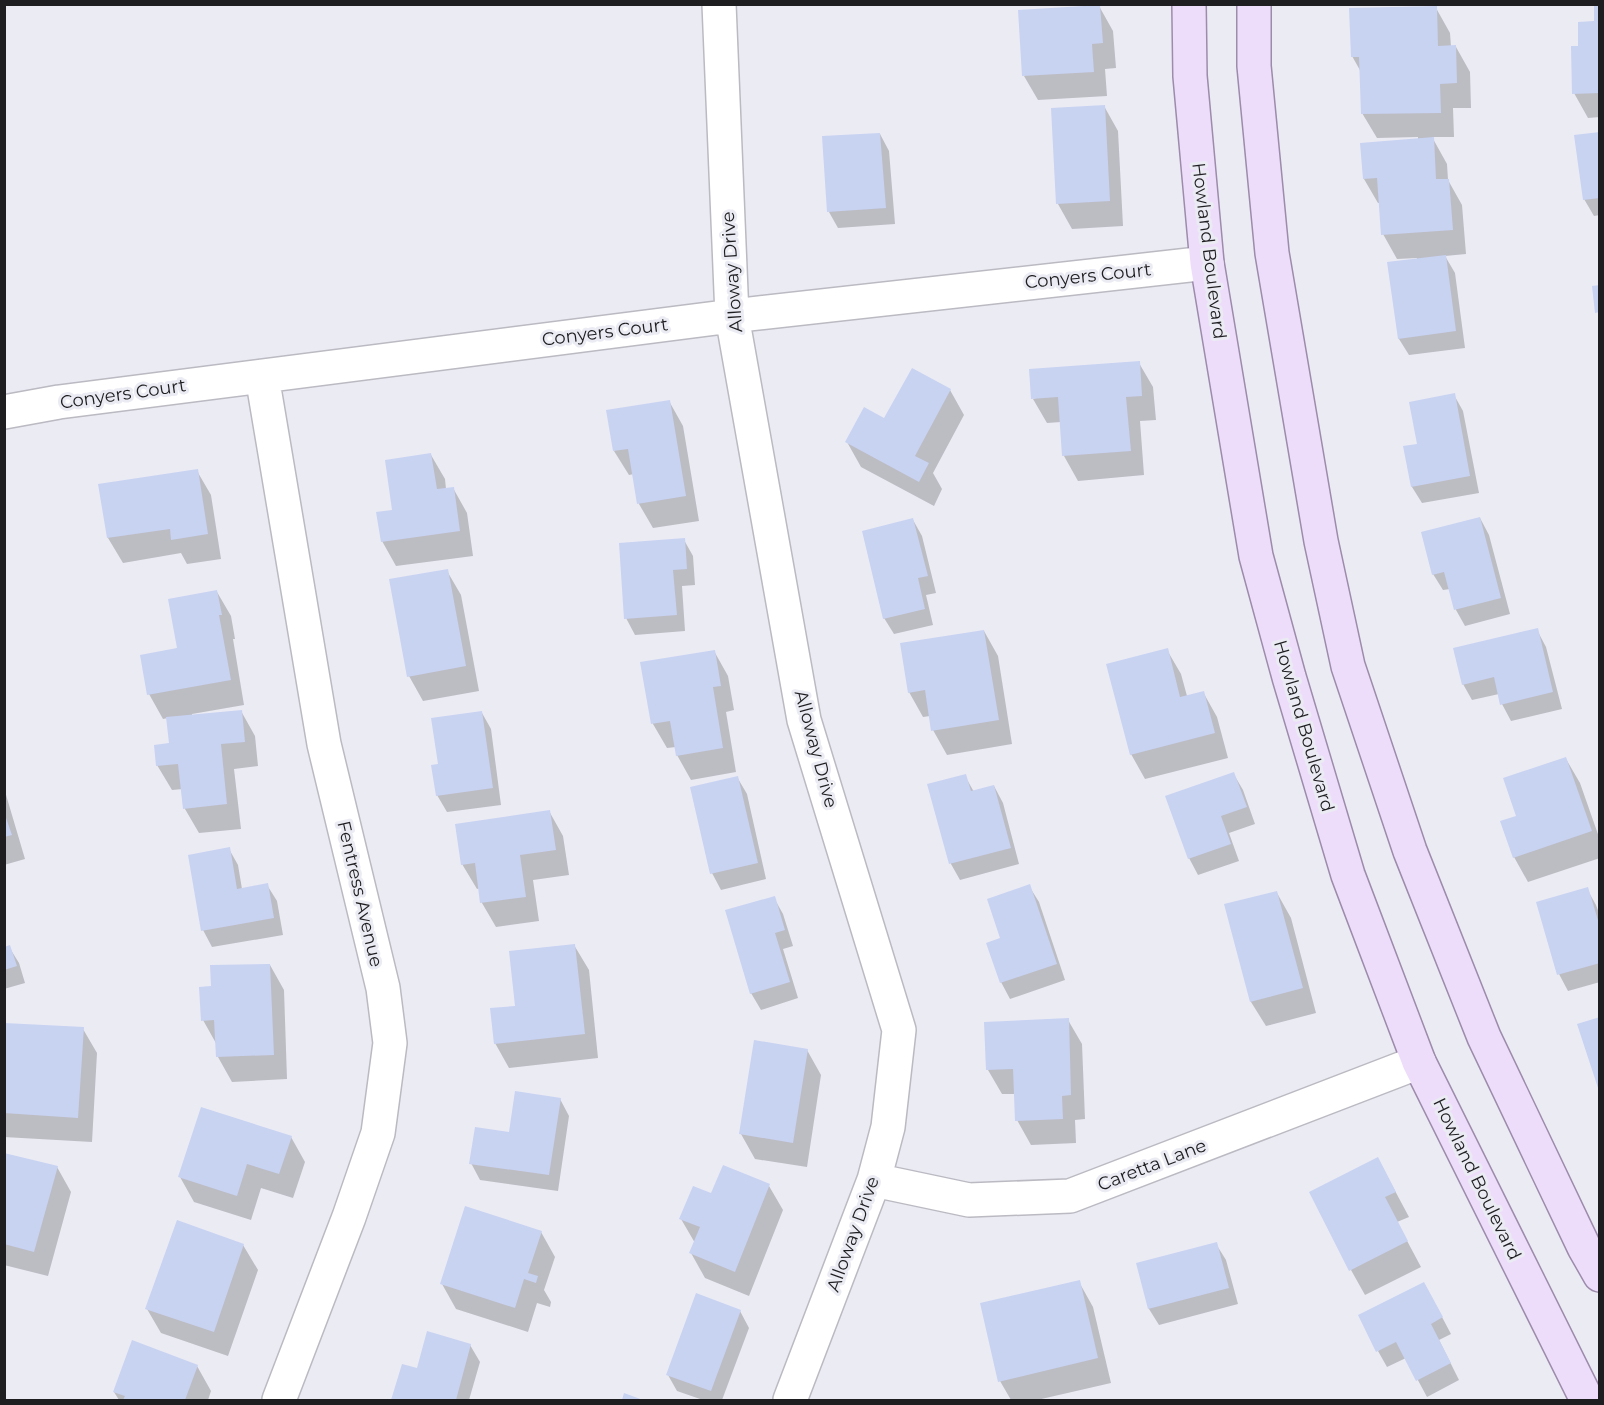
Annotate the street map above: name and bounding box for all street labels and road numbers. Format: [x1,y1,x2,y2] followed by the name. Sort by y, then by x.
[1187,161,1231,341] street label: Howland Boulevard
[717,211,747,333] street label: Alloway Drive
[1024,258,1152,294] street label: Conyers Court
[541,313,669,351] street label: Conyers Court
[59,374,187,414] street label: Conyers Court
[1269,638,1339,814] street label: Howland Boulevard
[790,688,842,810] street label: Alloway Drive
[332,819,388,969] street label: Fentress Avenue
[1428,1094,1526,1264] street label: Howland Boulevard
[1095,1134,1210,1196] street label: Caretta Lane
[822,1173,884,1295] street label: Alloway Drive

